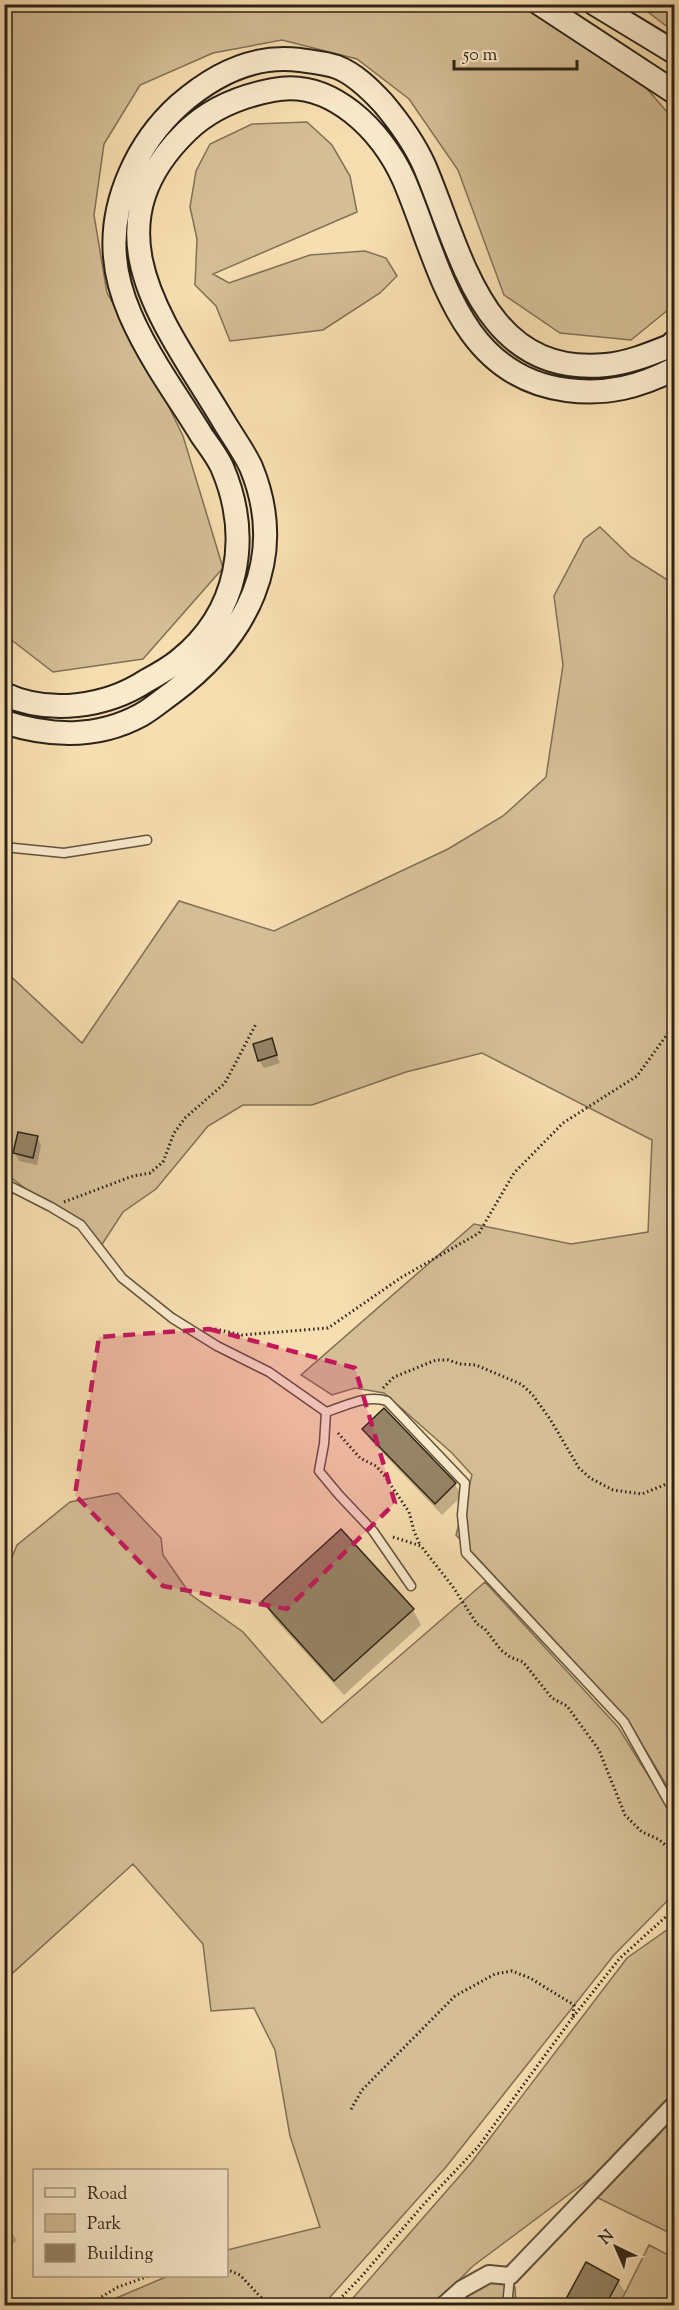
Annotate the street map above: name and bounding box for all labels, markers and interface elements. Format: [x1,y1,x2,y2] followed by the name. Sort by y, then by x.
[454,33,577,71] scale bar
[462,43,498,69] text: 50 m
[33,2169,228,2277] legend
[87,2182,127,2208] text: Road
[87,2212,122,2238] text: Park
[586,2217,646,2277] north arrow
[595,2225,620,2251] text: N
[87,2242,153,2268] text: Building

